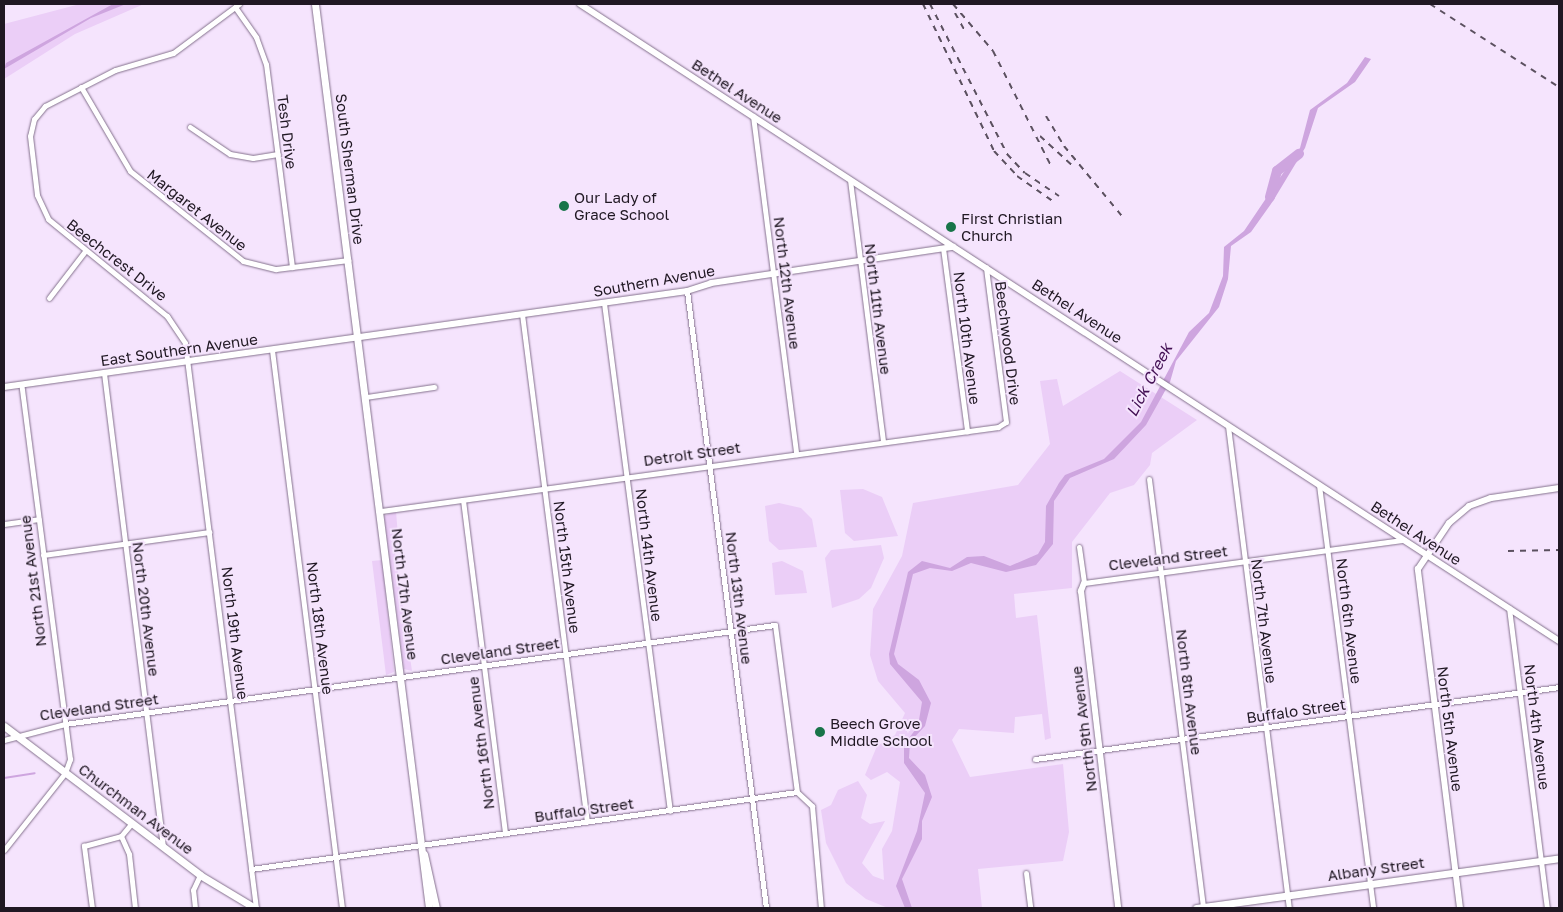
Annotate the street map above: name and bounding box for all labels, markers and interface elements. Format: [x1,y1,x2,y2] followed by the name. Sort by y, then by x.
[688,55,786,127] street label: Bethel Avenue
[332,93,368,245] street label: South Sherman Drive
[274,94,300,170] street label: Tesh Drive
[143,165,251,255] street label: Margaret Avenue
[574,188,669,223] place label: Our Lady of Grace School
[558,200,570,212] marker: Our Lady of Grace School
[961,209,1062,244] place label: First Christian Church
[63,215,171,305] street label: Beechcrest Drive
[770,216,804,350] street label: North 12th Avenue
[945,221,957,233] marker: First Christian Church
[861,242,895,376] street label: North 11th Avenue
[592,261,716,301] street label: Southern Avenue
[950,270,984,406] street label: North 10th Avenue
[1028,275,1126,347] street label: Bethel Avenue
[991,280,1025,406] street label: Beechwood Drive
[99,330,259,370] street label: East Southern Avenue
[1122,340,1176,420] water label: Lick Creek
[642,438,742,470] street label: Detroit Street
[632,487,666,623] street label: North 14th Avenue
[1367,497,1465,569] street label: Bethel Avenue
[550,500,584,634] street label: North 15th Avenue
[16,514,50,648] street label: North 21st Avenue
[388,527,422,661] street label: North 17th Avenue
[722,531,756,665] street label: North 13th Avenue
[129,541,163,677] street label: North 20th Avenue
[1107,542,1229,574] street label: Cleveland Street
[1332,557,1366,685] street label: North 6th Avenue
[1247,558,1281,684] street label: North 7th Avenue
[303,560,337,696] street label: North 18th Avenue
[218,566,252,700] street label: North 19th Avenue
[1172,628,1206,756] street label: North 8th Avenue
[439,634,561,668] street label: Cleveland Street
[1520,663,1554,791] street label: North 4th Avenue
[1067,665,1101,793] street label: North 9th Avenue
[1433,665,1467,793] street label: North 5th Avenue
[464,676,498,810] street label: North 16th Avenue
[38,690,160,724] street label: Cleveland Street
[1245,695,1347,727] street label: Buffalo Street
[830,714,932,749] place label: Beech Grove Middle School
[814,726,826,738] marker: Beech Grove Middle School
[75,760,197,858] street label: Churchman Avenue
[533,794,635,826] street label: Buffalo Street
[1326,853,1426,885] street label: Albany Street

